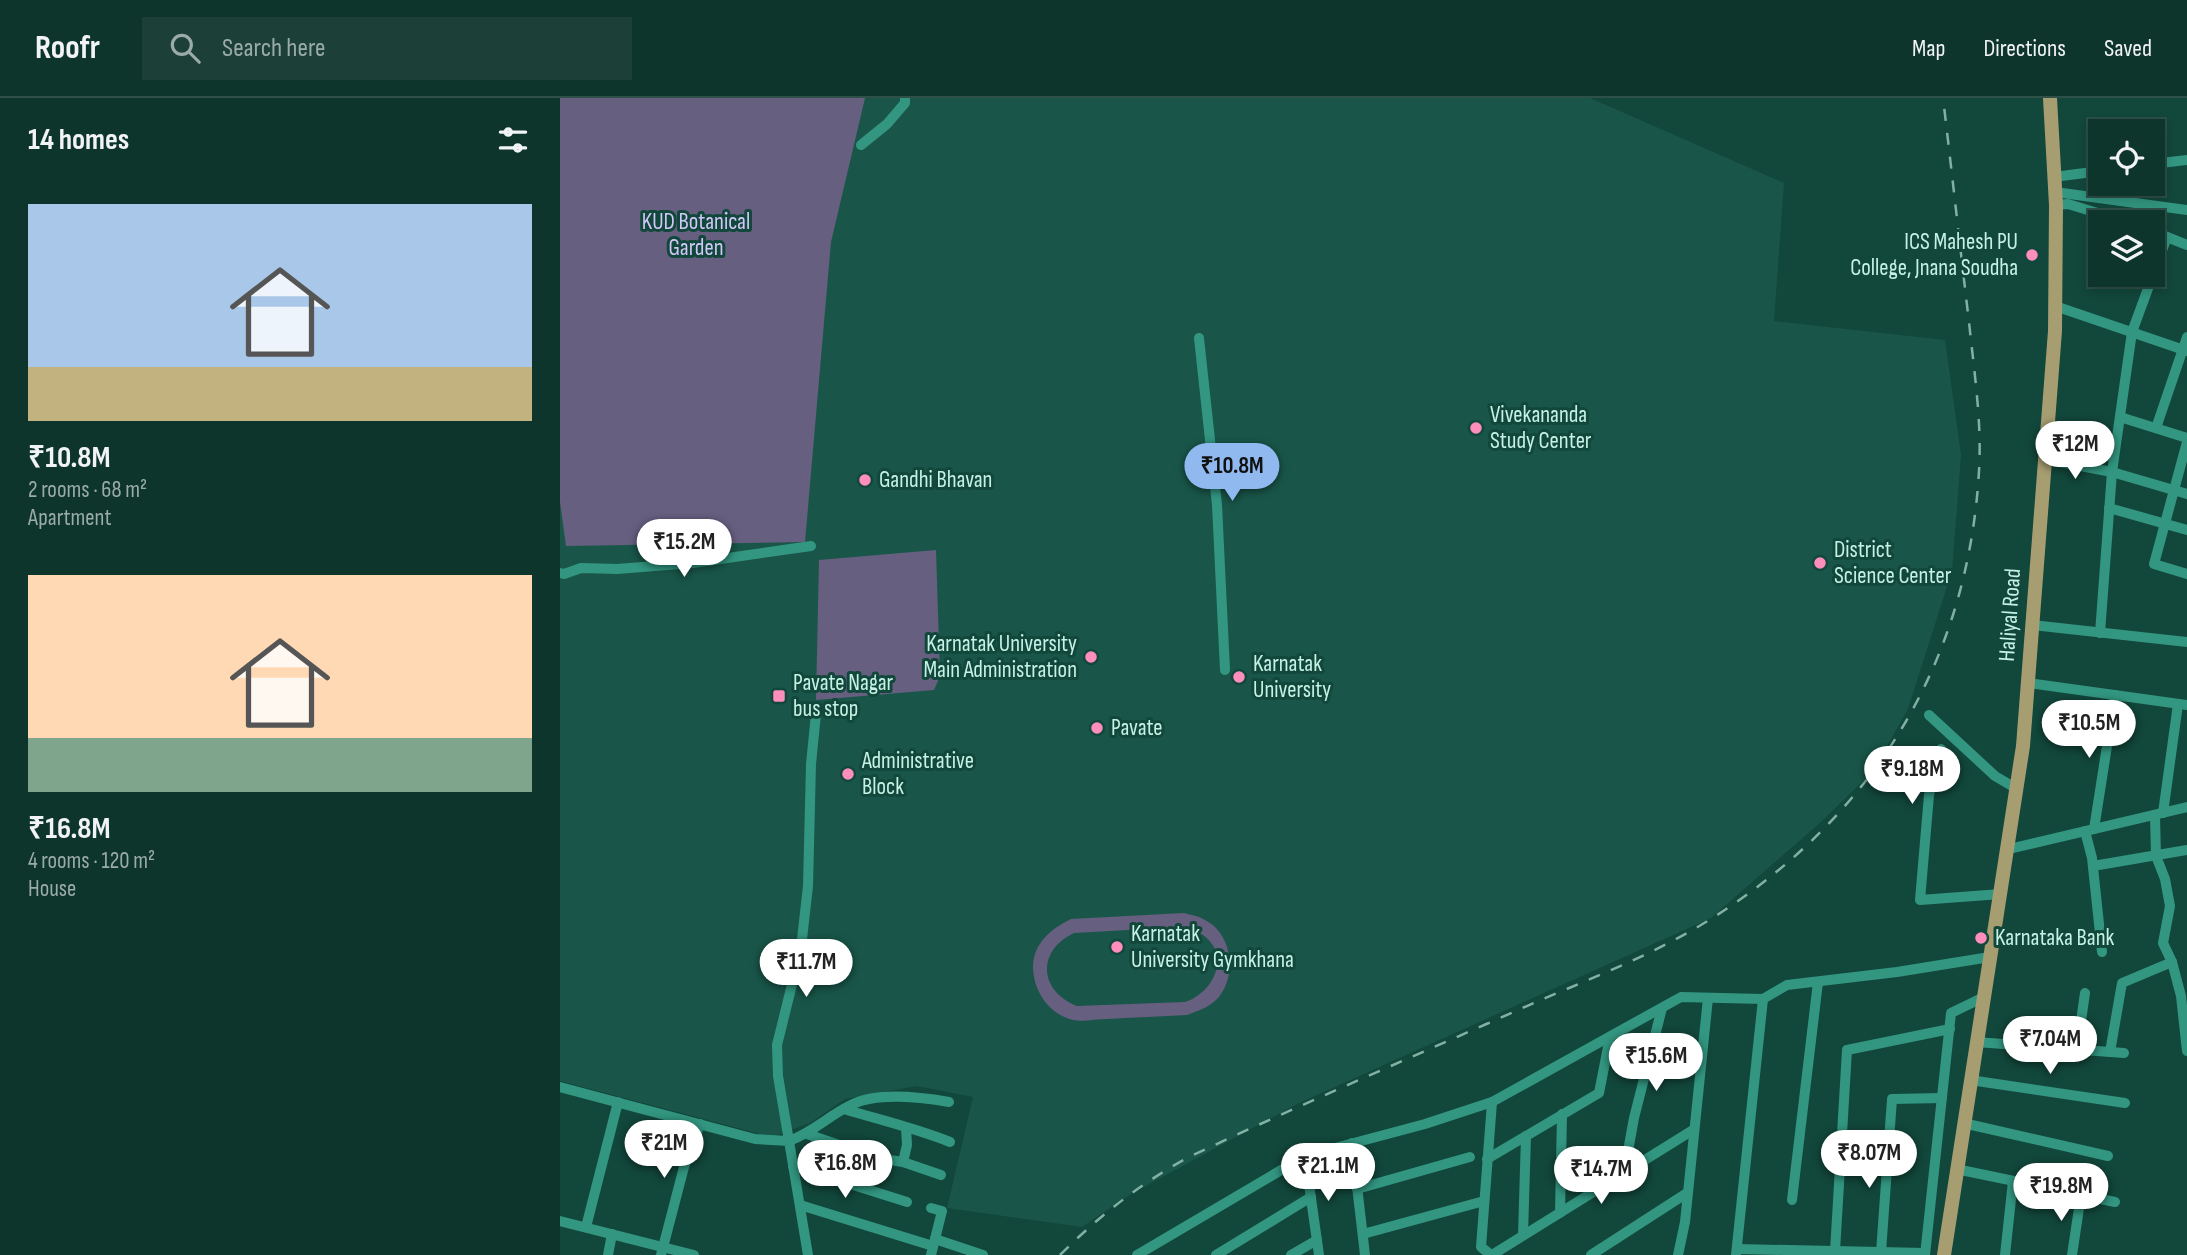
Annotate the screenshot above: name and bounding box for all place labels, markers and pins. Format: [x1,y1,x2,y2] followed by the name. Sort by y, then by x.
[1850,228,2018,282] place label: ICS Mahesh PU College, Jnana Soudha
[2024,247,2040,263] marker: ICS Mahesh PU College, Jnana Soudha
[1490,401,1592,455] place label: Vivekananda Study Center
[1468,420,1484,436] marker: Vivekananda Study Center
[2034,422,2116,481] pin: ₹12M
[1175,444,1289,503] pin: ₹10.8M
[879,466,992,494] place label: Gandhi Bhavan
[857,472,873,488] marker: Gandhi Bhavan
[627,519,741,579] pin: ₹15.2M
[1834,536,1952,590] place label: District Science Center
[1812,555,1828,571] marker: District Science Center
[923,630,1077,684] place label: Karnatak University Main Administration
[1083,649,1099,665] marker: Karnatak University Main Administration
[1253,650,1331,704] place label: Karnatak University
[793,669,894,723] place label: Pavate Nagar bus stop
[1231,669,1247,685] marker: Karnatak University
[771,688,787,704] marker: Pavate Nagar bus stop
[2032,700,2146,760] pin: ₹10.5M
[1111,714,1163,742] place label: Pavate
[1089,720,1105,736] marker: Pavate
[1855,746,1969,806] pin: ₹9.18M
[861,747,974,801] place label: Administrative Block
[840,766,856,782] marker: Administrative Block
[1131,920,1294,974] place label: Karnatak University Gymkhana
[1995,924,2114,952] place label: Karnataka Bank
[1973,930,1989,946] marker: Karnataka Bank
[1109,939,1125,955] marker: Karnatak University Gymkhana
[749,940,863,999] pin: ₹11.7M
[1993,1016,2107,1076] pin: ₹7.04M
[1599,1034,1713,1093] pin: ₹15.6M
[623,1121,705,1180] pin: ₹21M
[1812,1130,1926,1190] pin: ₹8.07M
[788,1140,902,1200] pin: ₹16.8M
[1271,1144,1385,1203] pin: ₹21.1M
[1544,1146,1658,1206] pin: ₹14.7M
[2004,1164,2118,1223] pin: ₹19.8M

